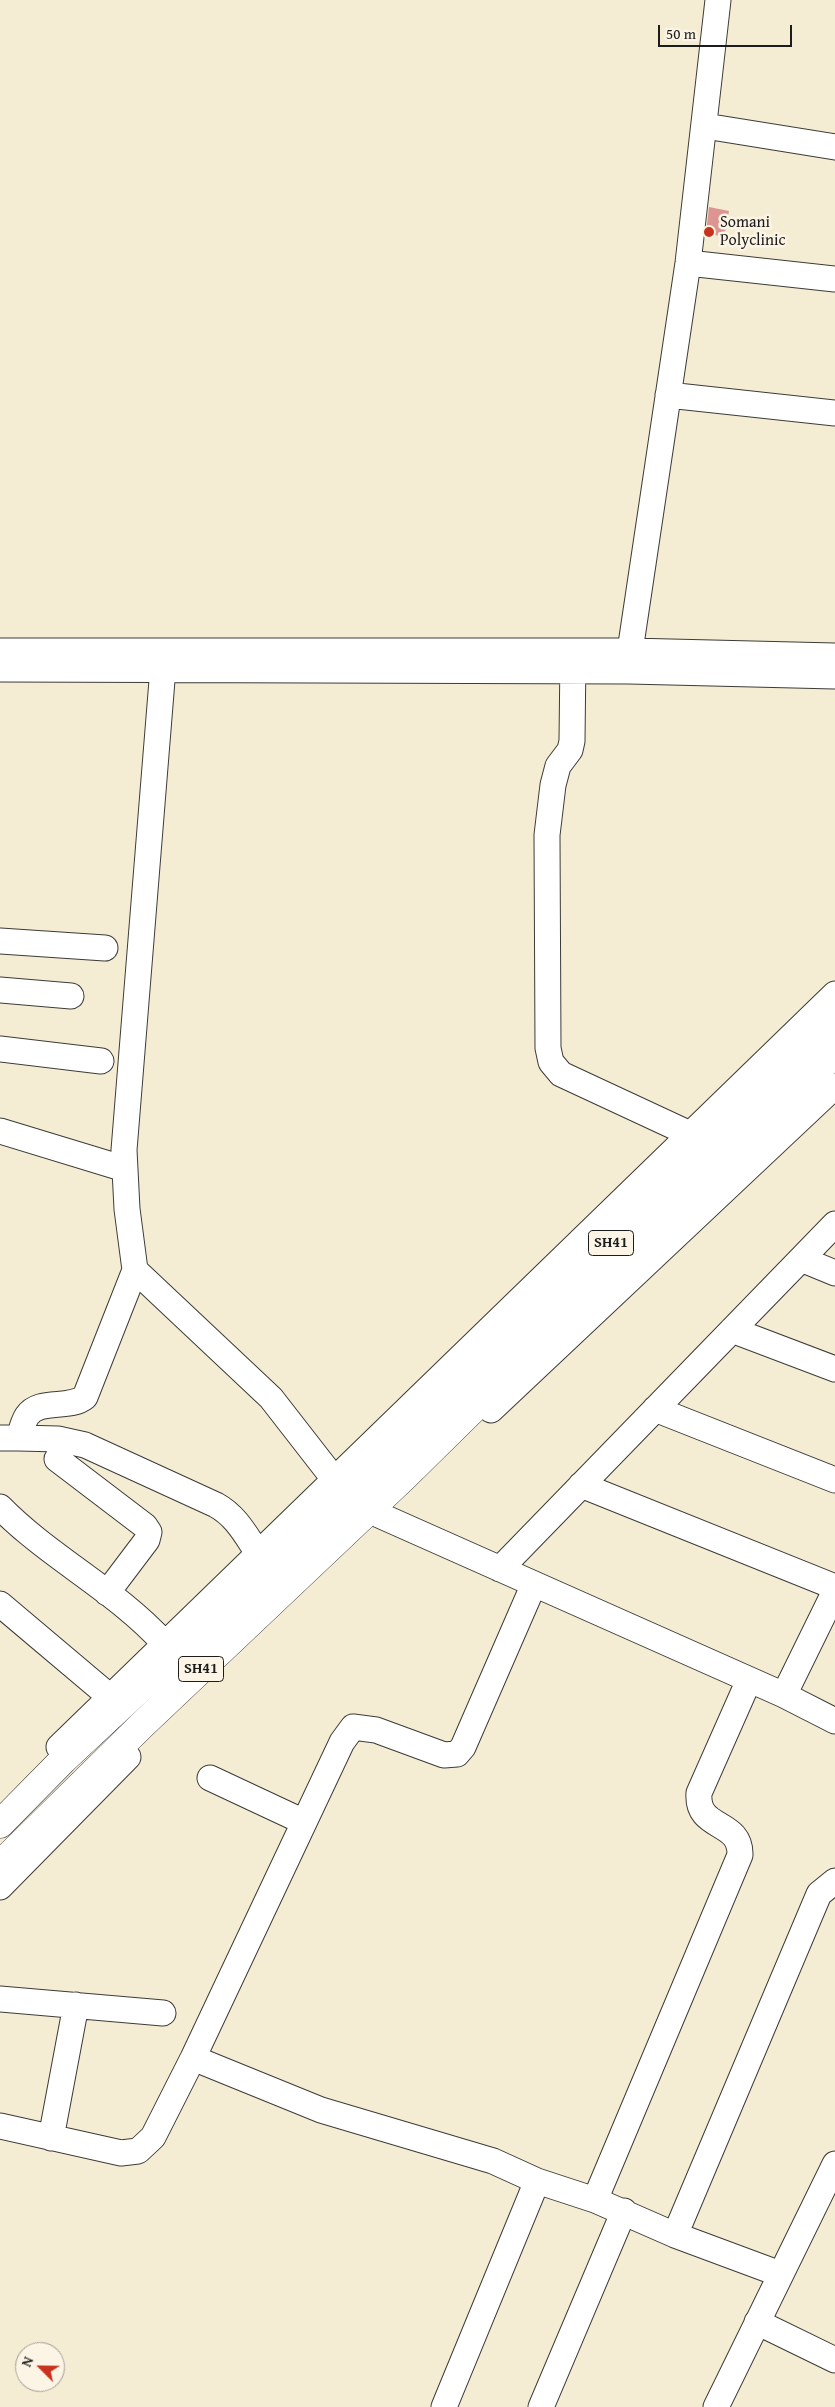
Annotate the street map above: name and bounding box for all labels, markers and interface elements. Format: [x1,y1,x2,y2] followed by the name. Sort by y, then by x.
[660,15,794,47] scale bar
[666,23,696,44] text: 50 m
[720,213,786,251] place label: Somani Polyclinic
[702,225,716,239] marker: Somani Polyclinic
[588,1230,634,1256] road number: SH41
[178,1656,224,1682] road number: SH41
[15,2342,65,2392] north arrow
[16,2353,38,2370] text: N

